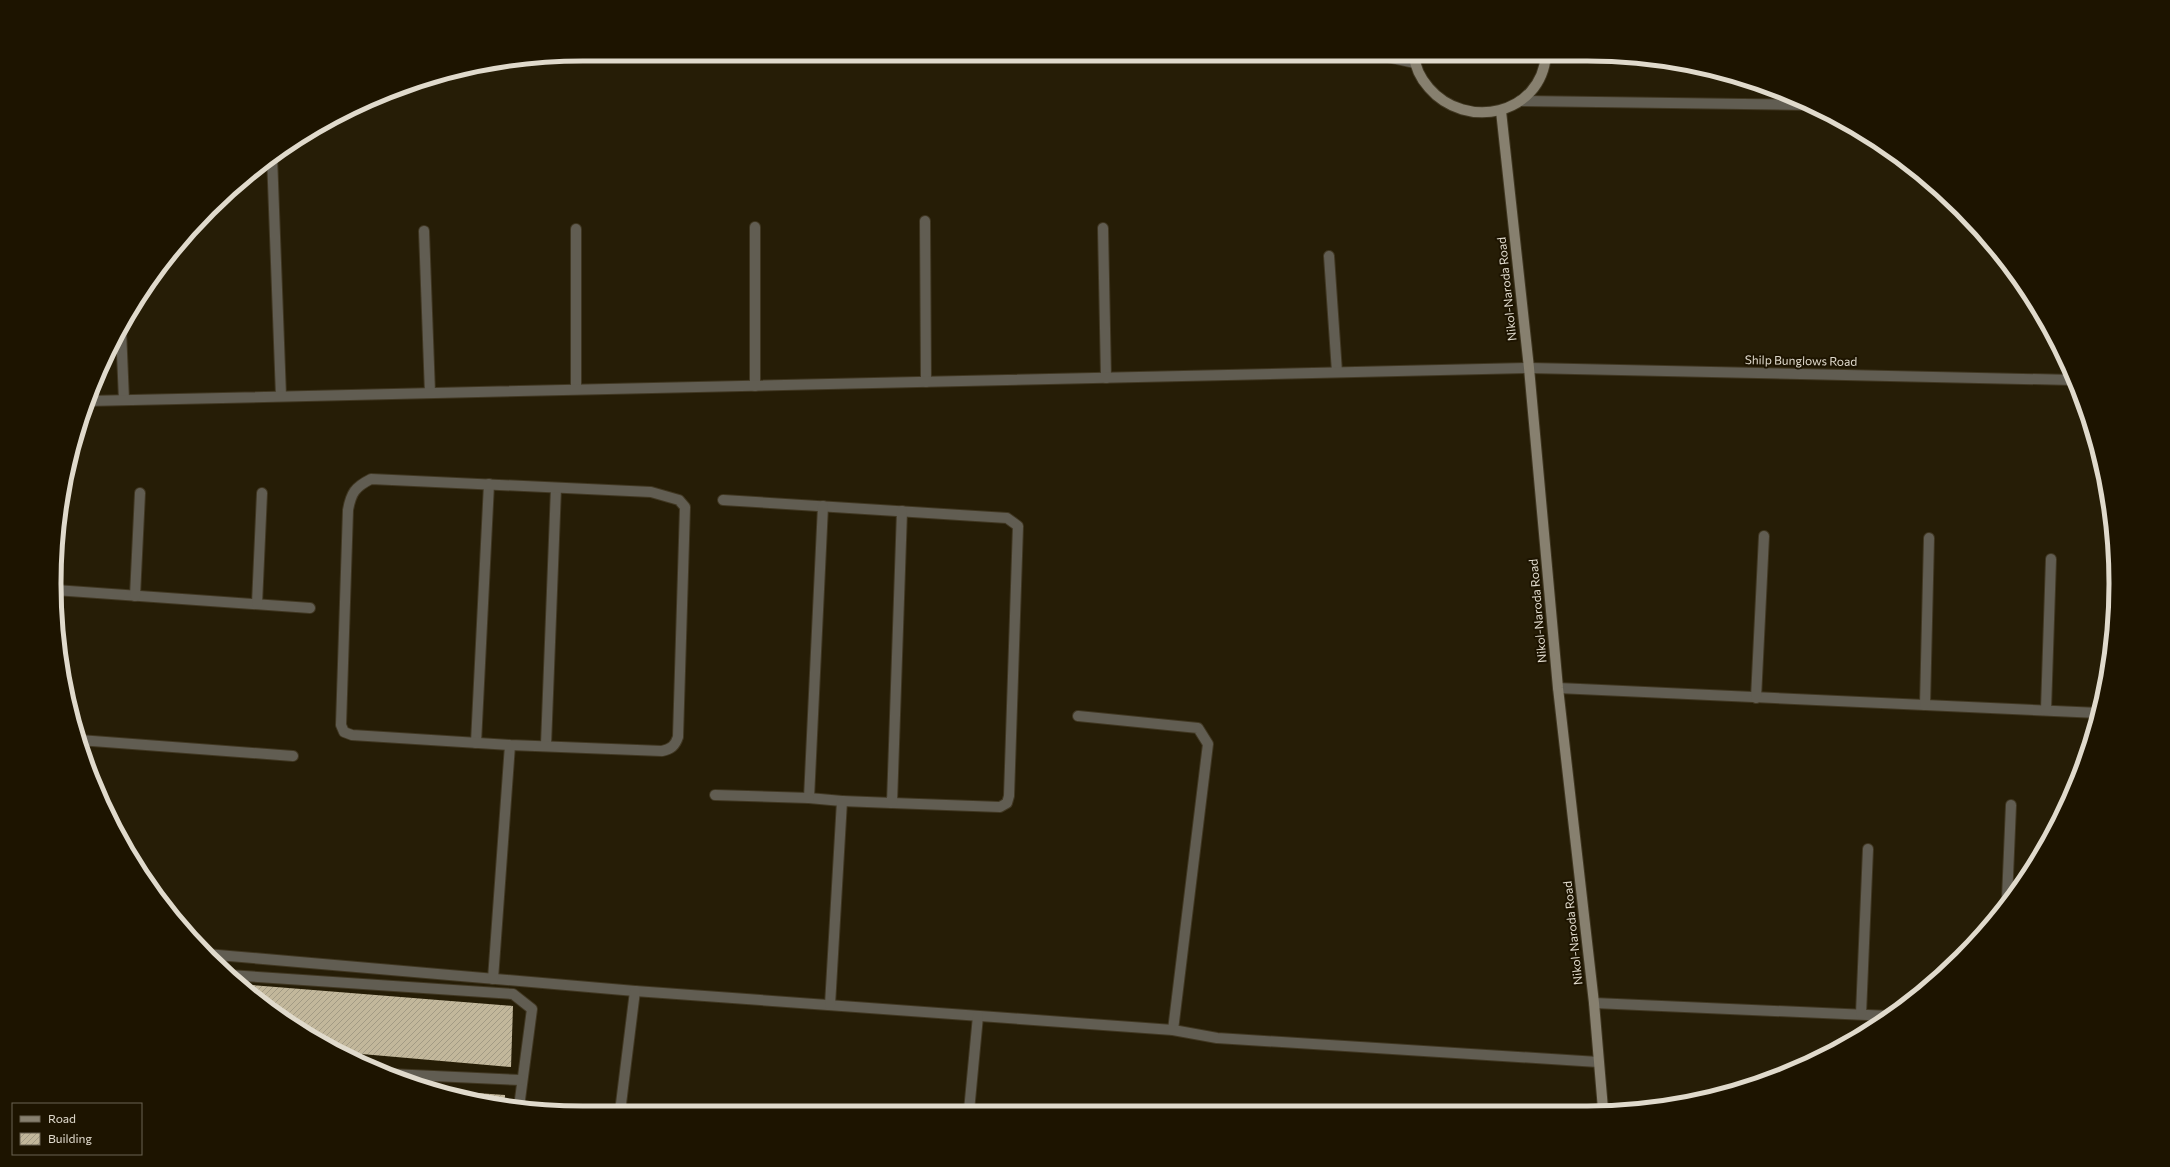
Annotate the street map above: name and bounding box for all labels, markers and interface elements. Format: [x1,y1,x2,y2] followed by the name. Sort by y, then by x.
[1494,236,1518,342] street label: Nikol-Naroda Road
[1745,352,1858,368] street label: Shilp Bunglows Road
[1525,558,1549,664] street label: Nikol-Naroda Road
[1560,880,1584,986] street label: Nikol-Naroda Road
[12,1103,142,1155] legend
[48,1111,76,1125] text: Road
[48,1131,92,1145] text: Building

